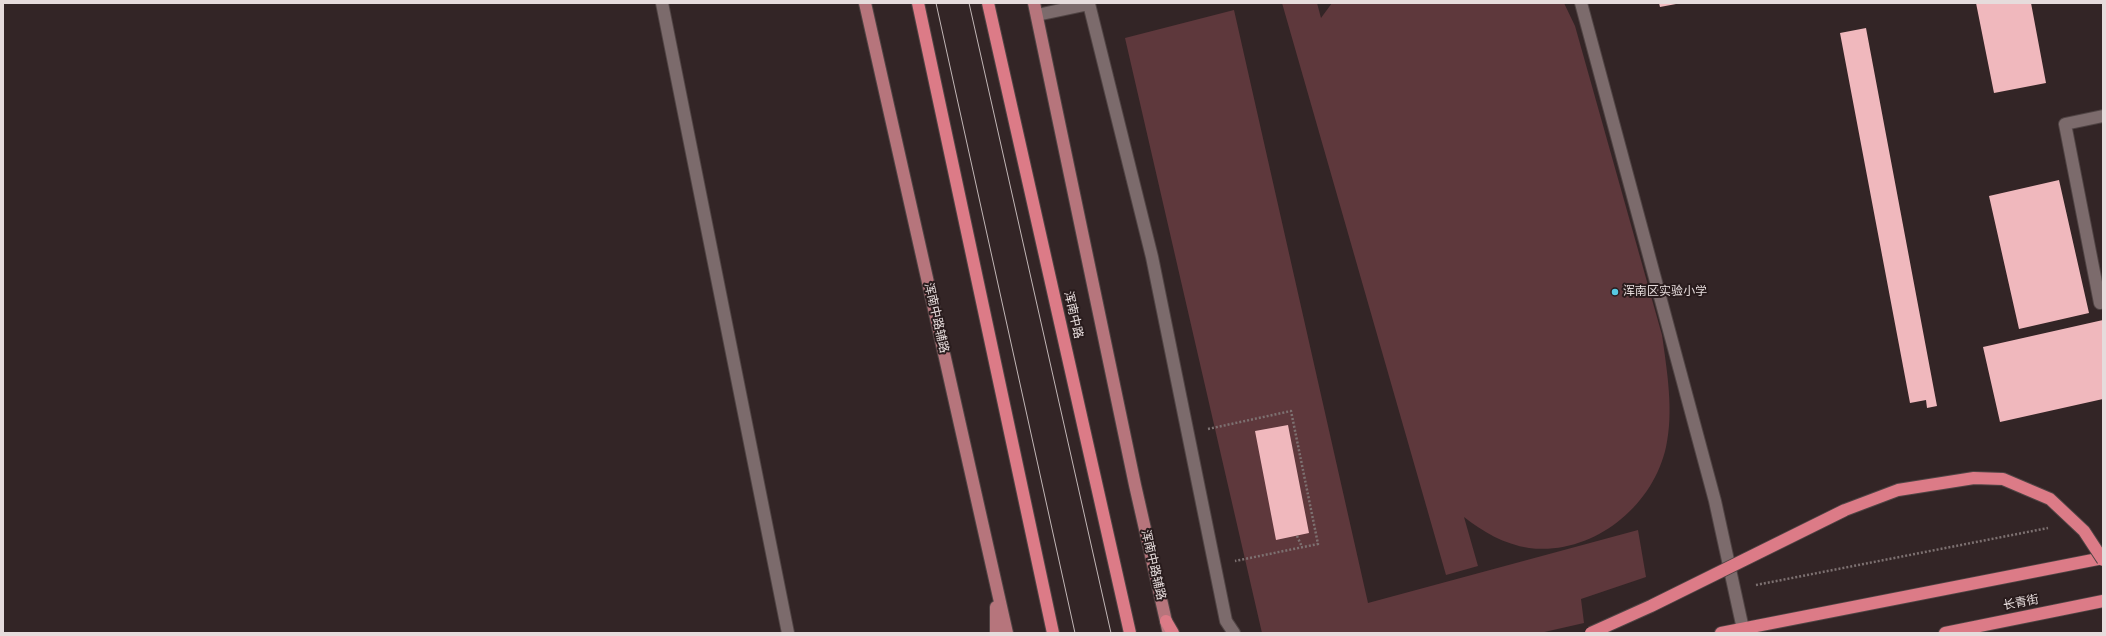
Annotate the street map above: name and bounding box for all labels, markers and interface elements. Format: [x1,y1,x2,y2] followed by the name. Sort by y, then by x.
[921,281,951,355] street label: 浑南中路辅路
[1623,285,1707,299] place label: 浑南区实验小学
[1610,287,1620,297] marker: 浑南区实验小学
[1061,290,1085,340] street label: 浑南中路
[1138,528,1168,602] street label: 浑南中路辅路
[2002,592,2040,614] street label: 长青街

